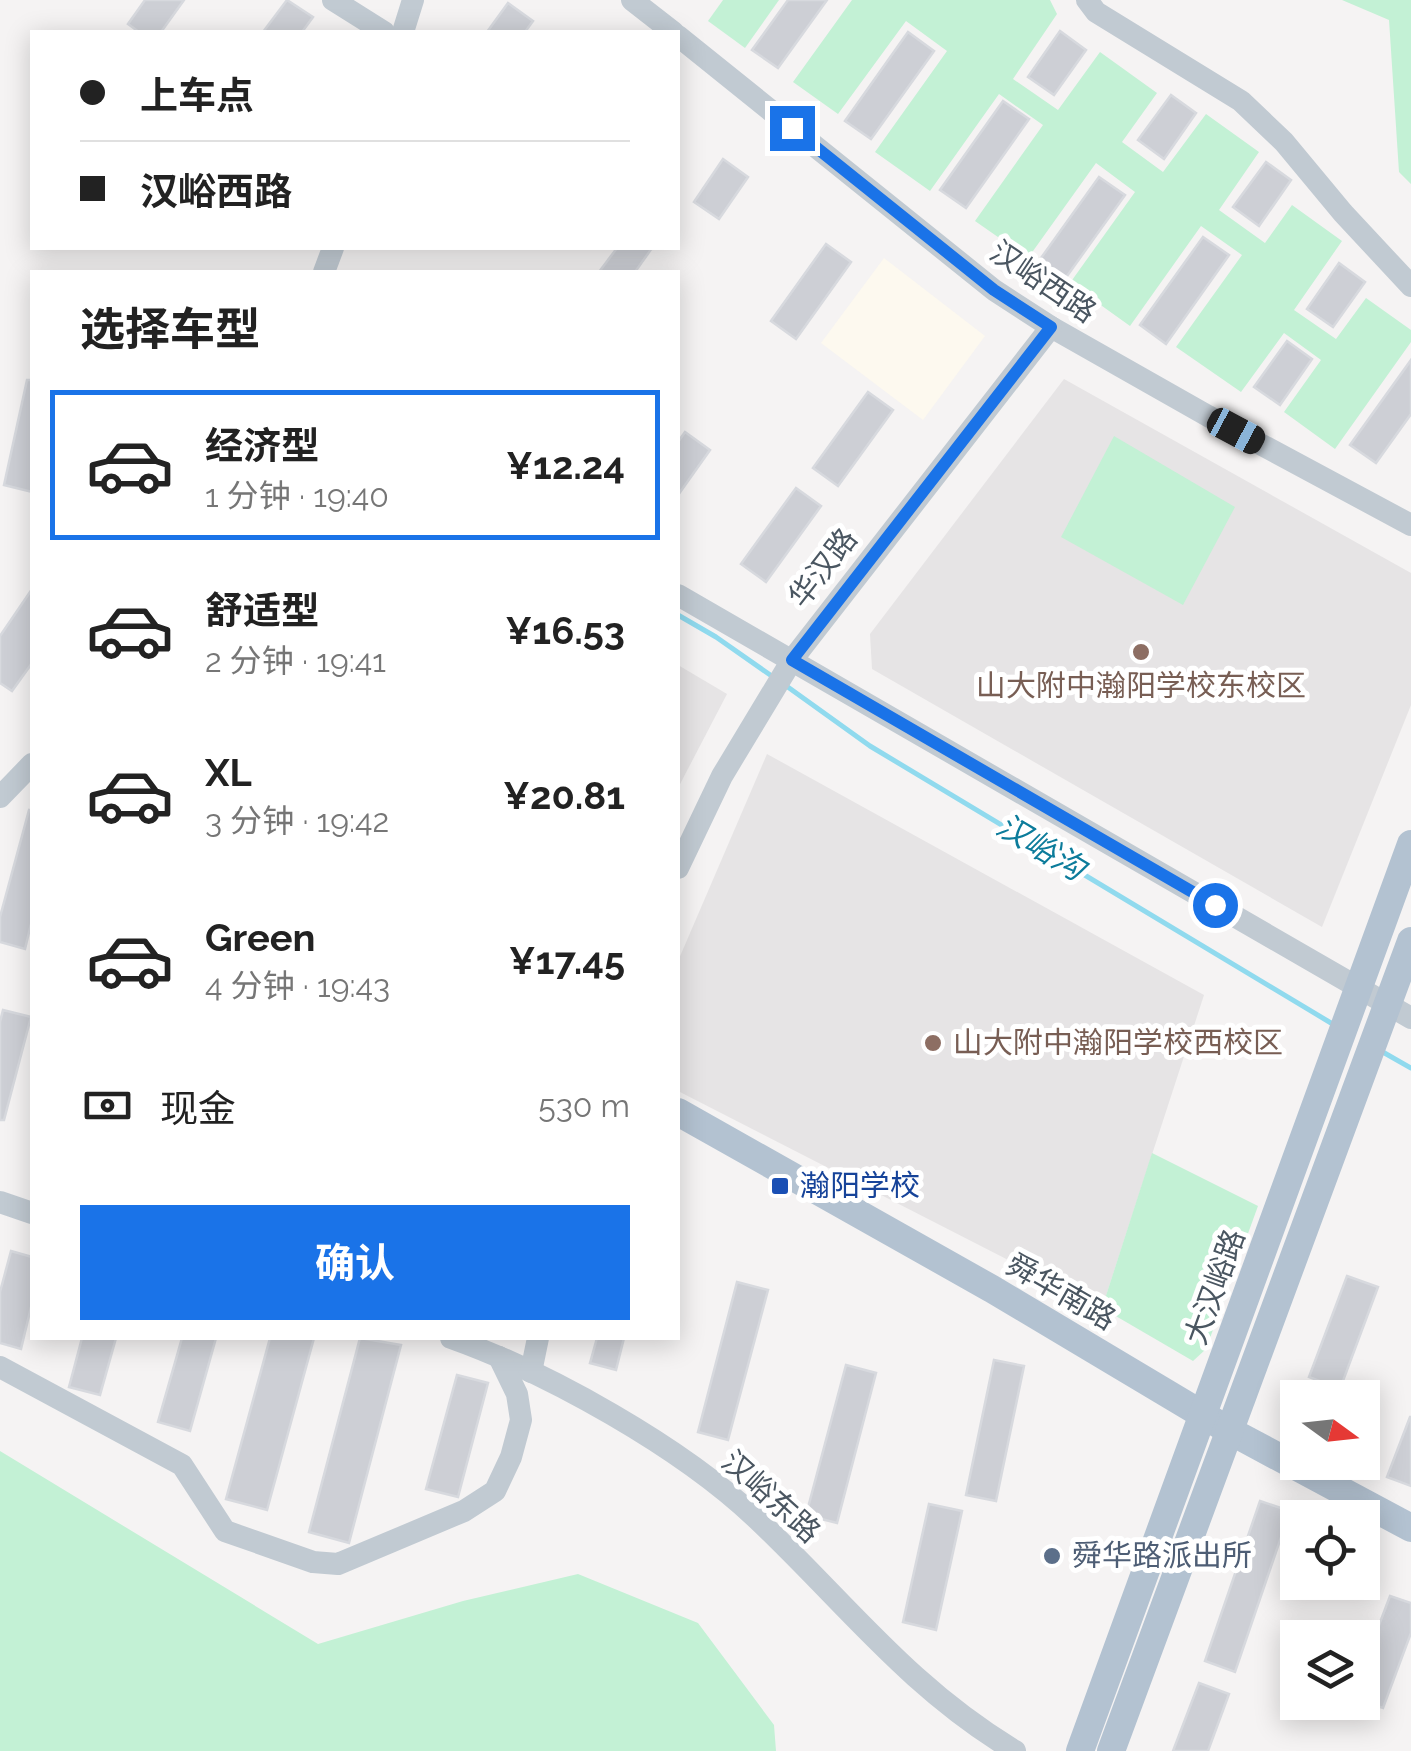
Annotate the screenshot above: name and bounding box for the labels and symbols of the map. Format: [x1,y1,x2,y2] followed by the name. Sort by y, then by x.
[770,106,815,151] route end
[984,234,1103,330] street label: 汉峪西路
[1202,404,1270,458] car
[781,521,864,614] street label: 华汉路
[1130,641,1152,663] marker: 山大附中瀚阳学校东校区
[976,668,1306,703] place label: 山大附中瀚阳学校东校区
[991,806,1094,889] water label: 汉峪沟
[1193,883,1238,928] route start
[953,1025,1283,1060] place label: 山大附中瀚阳学校西校区
[922,1032,944,1054] marker: 山大附中瀚阳学校西校区
[800,1168,920,1203] place label: 瀚阳学校
[769,1175,791,1197] marker: 瀚阳学校
[1178,1224,1251,1349] street label: 大汉峪路
[1001,1246,1122,1337] street label: 舜华南路
[1280,1380,1380,1480] north arrow
[715,1443,828,1550] street label: 汉峪东路
[1072,1538,1252,1573] place label: 舜华路派出所
[1041,1545,1063,1567] marker: 舜华路派出所

